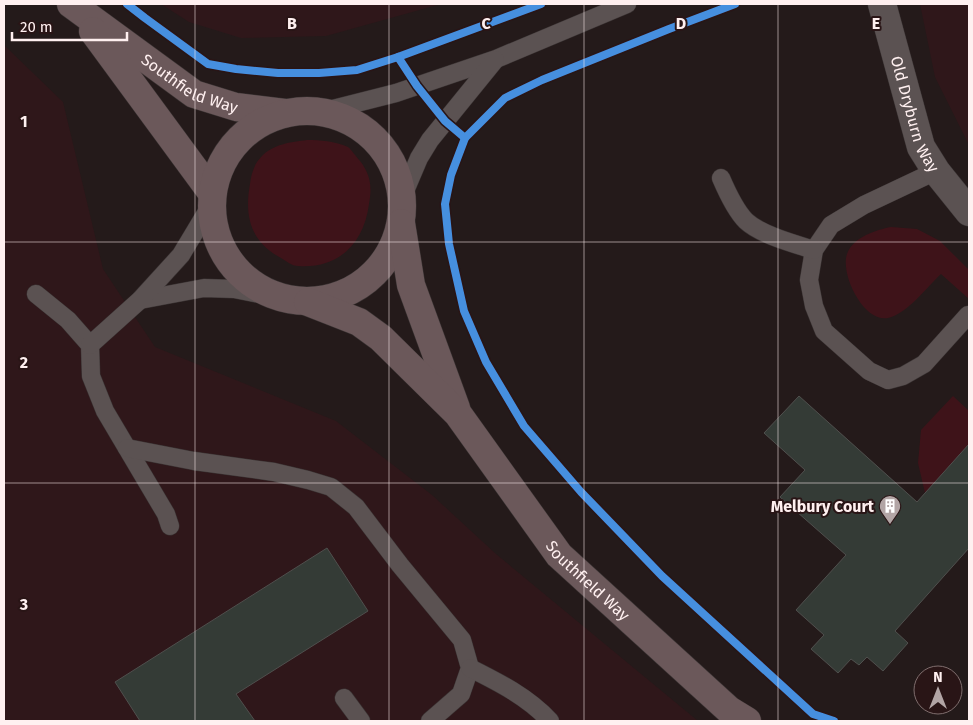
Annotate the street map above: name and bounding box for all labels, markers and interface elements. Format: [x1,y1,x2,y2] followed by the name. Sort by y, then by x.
[12,10,128,42] scale bar
[287,14,297,33] text: B
[481,14,491,33] text: C
[676,14,686,33] text: D
[872,14,880,33] text: E
[20,18,53,36] text: 20 m
[138,49,241,117] street label: Southfield Way
[887,54,944,176] street label: Old Dryburn Way
[20,112,28,131] text: 1
[20,353,28,372] text: 2
[878,494,902,525] building icon: Melbury Court
[771,497,875,516] place label: Melbury Court
[542,537,634,624] street label: Southfield Way
[19,595,28,614] text: 3
[913,665,963,715] north arrow
[933,669,943,686] text: N

